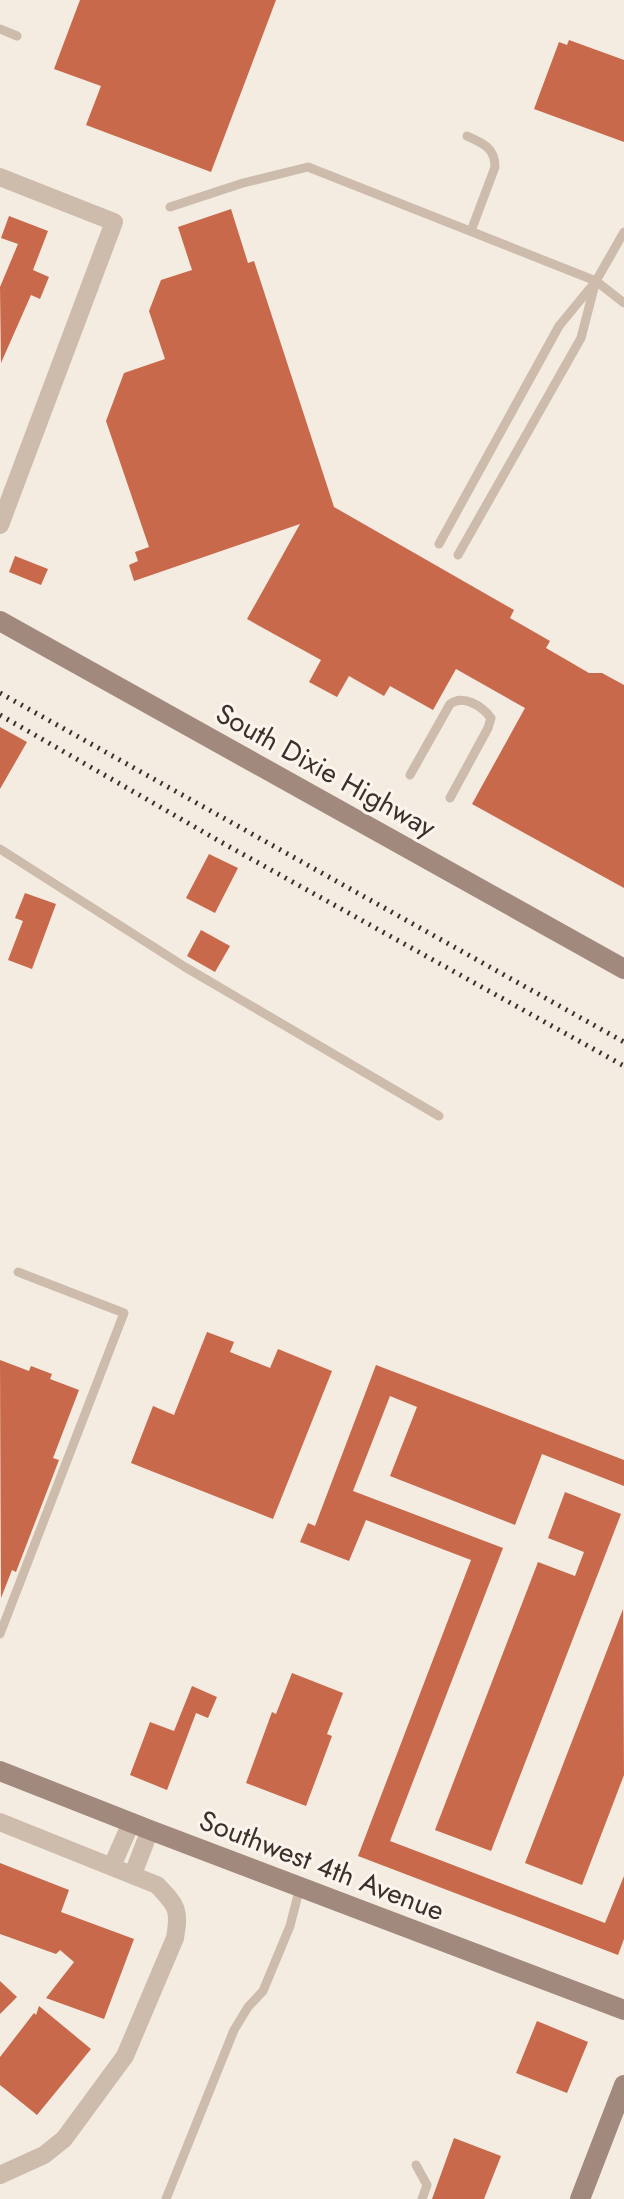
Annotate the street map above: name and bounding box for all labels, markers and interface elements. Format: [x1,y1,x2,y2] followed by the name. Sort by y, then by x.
[208,693,444,848] street label: South Dixie Highway
[193,1800,450,1931] street label: Southwest 4th Avenue

